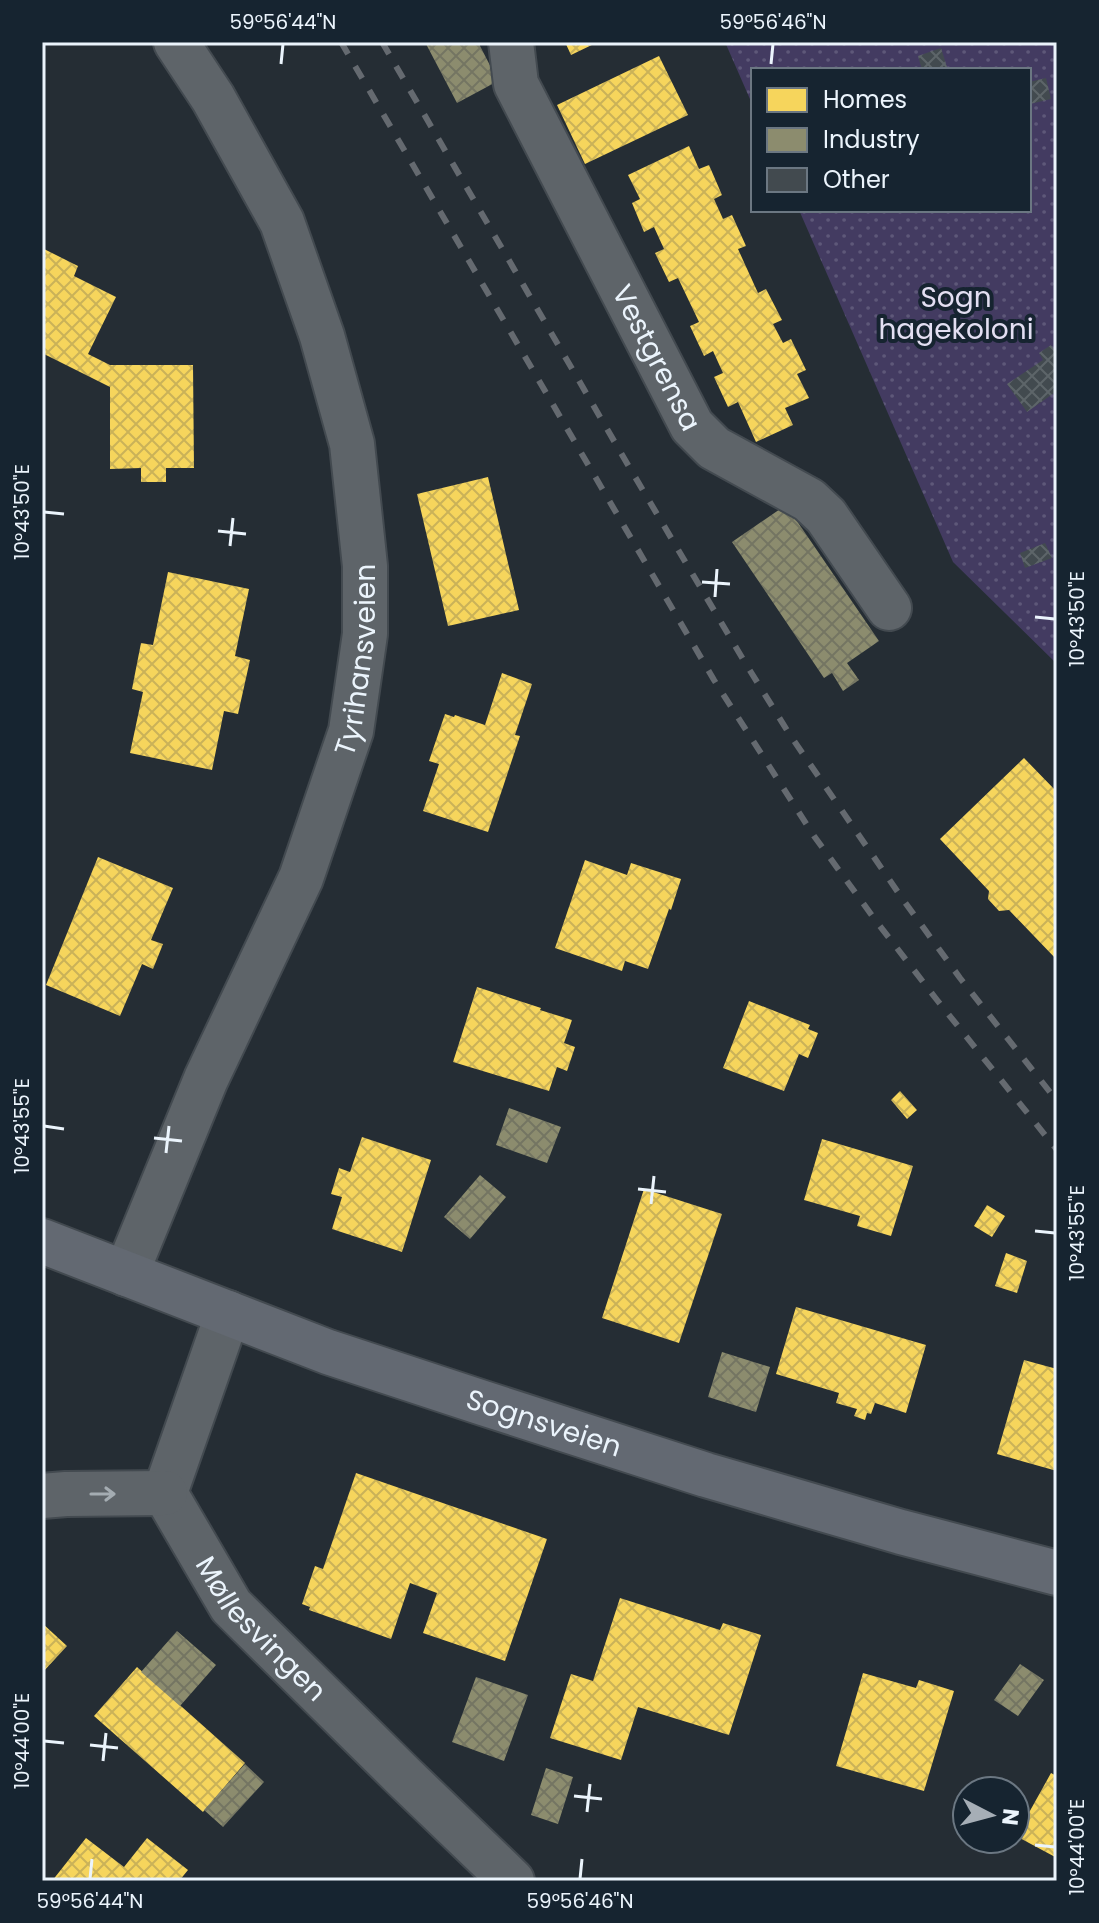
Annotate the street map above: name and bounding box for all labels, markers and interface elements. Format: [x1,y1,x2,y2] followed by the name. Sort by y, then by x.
[230,8,336,36] text: 59°56'44"N
[720,8,826,36] text: 59°56'46"N
[751,68,1031,212] legend
[823,83,907,116] text: Homes
[823,123,920,156] text: Industry
[823,163,890,196] text: Other
[603,278,710,438] street label: Vestgrensa
[878,278,1034,349] park label: Sogn hagekoloni
[8,464,36,560] text: 10°43'50"E
[325,564,385,761] street label: Tyrihansveien
[1063,571,1091,667] text: 10°43'50"E
[8,1078,36,1174] text: 10°43'55"E
[1063,1185,1091,1281] text: 10°43'55"E
[461,1380,626,1466] street label: Sognsveien
[89,1486,116,1501] one-way arrow
[186,1549,335,1710] street label: Møllesvingen
[8,1693,36,1789] text: 10°44'00"E
[951,1775,1031,1855] north arrow
[1063,1799,1091,1895] text: 10°44'00"E
[994,1807,1027,1827] text: N
[37,1887,143,1915] text: 59°56'44"N
[527,1887,633,1915] text: 59°56'46"N

